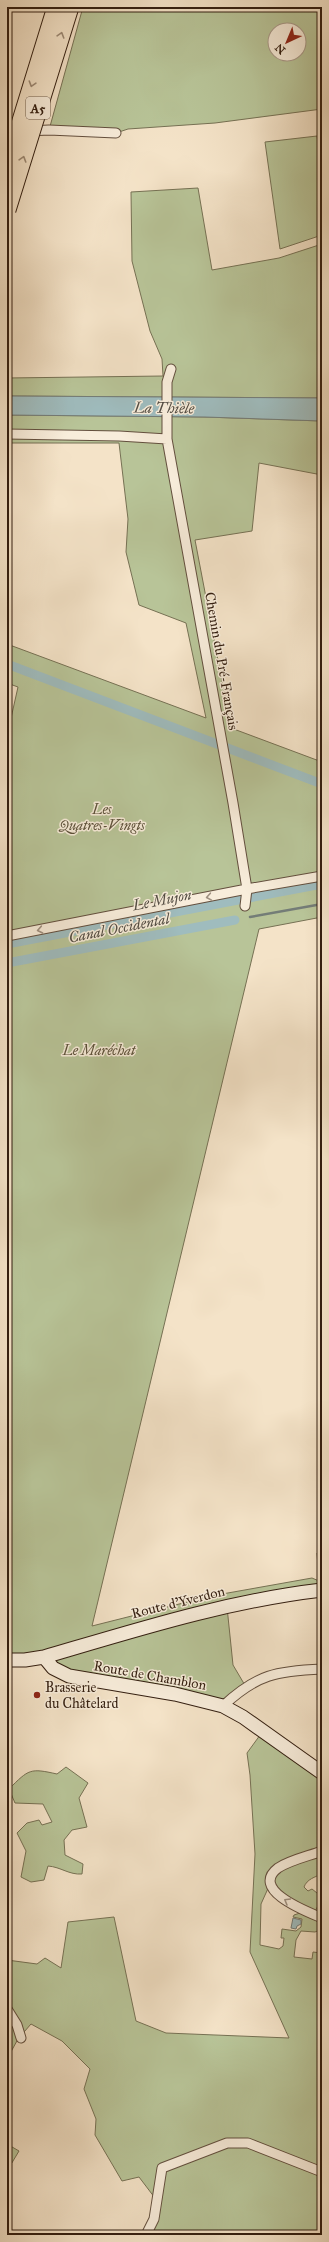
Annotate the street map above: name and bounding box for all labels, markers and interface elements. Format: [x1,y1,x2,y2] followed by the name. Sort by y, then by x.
[267,22,307,62] north arrow
[56,32,65,39] one-way arrow
[272,40,288,57] text: N
[28,81,37,88] one-way arrow
[26,97,50,119] road number: A5
[18,156,27,163] one-way arrow
[133,398,195,418] water label: La Thièle
[201,591,242,731] street label: Chemin du Pré-Français
[58,801,146,834] park label: Les Quatres-Vingts
[130,885,193,915] water label: Le Mujon
[206,893,212,901] one-way arrow
[67,909,173,947] water label: Canal Occidental
[37,925,43,934] one-way arrow
[62,1042,137,1059] park label: Le Maréchat
[130,1583,227,1622] street label: Route d'Yverdon
[92,1657,208,1694] street label: Route de Chamblon
[45,1679,118,1712] place label: Brasserie du Châtelard
[32,1690,42,1700] marker: Brasserie du Châtelard
[284,1898,291,1905] one-way arrow

